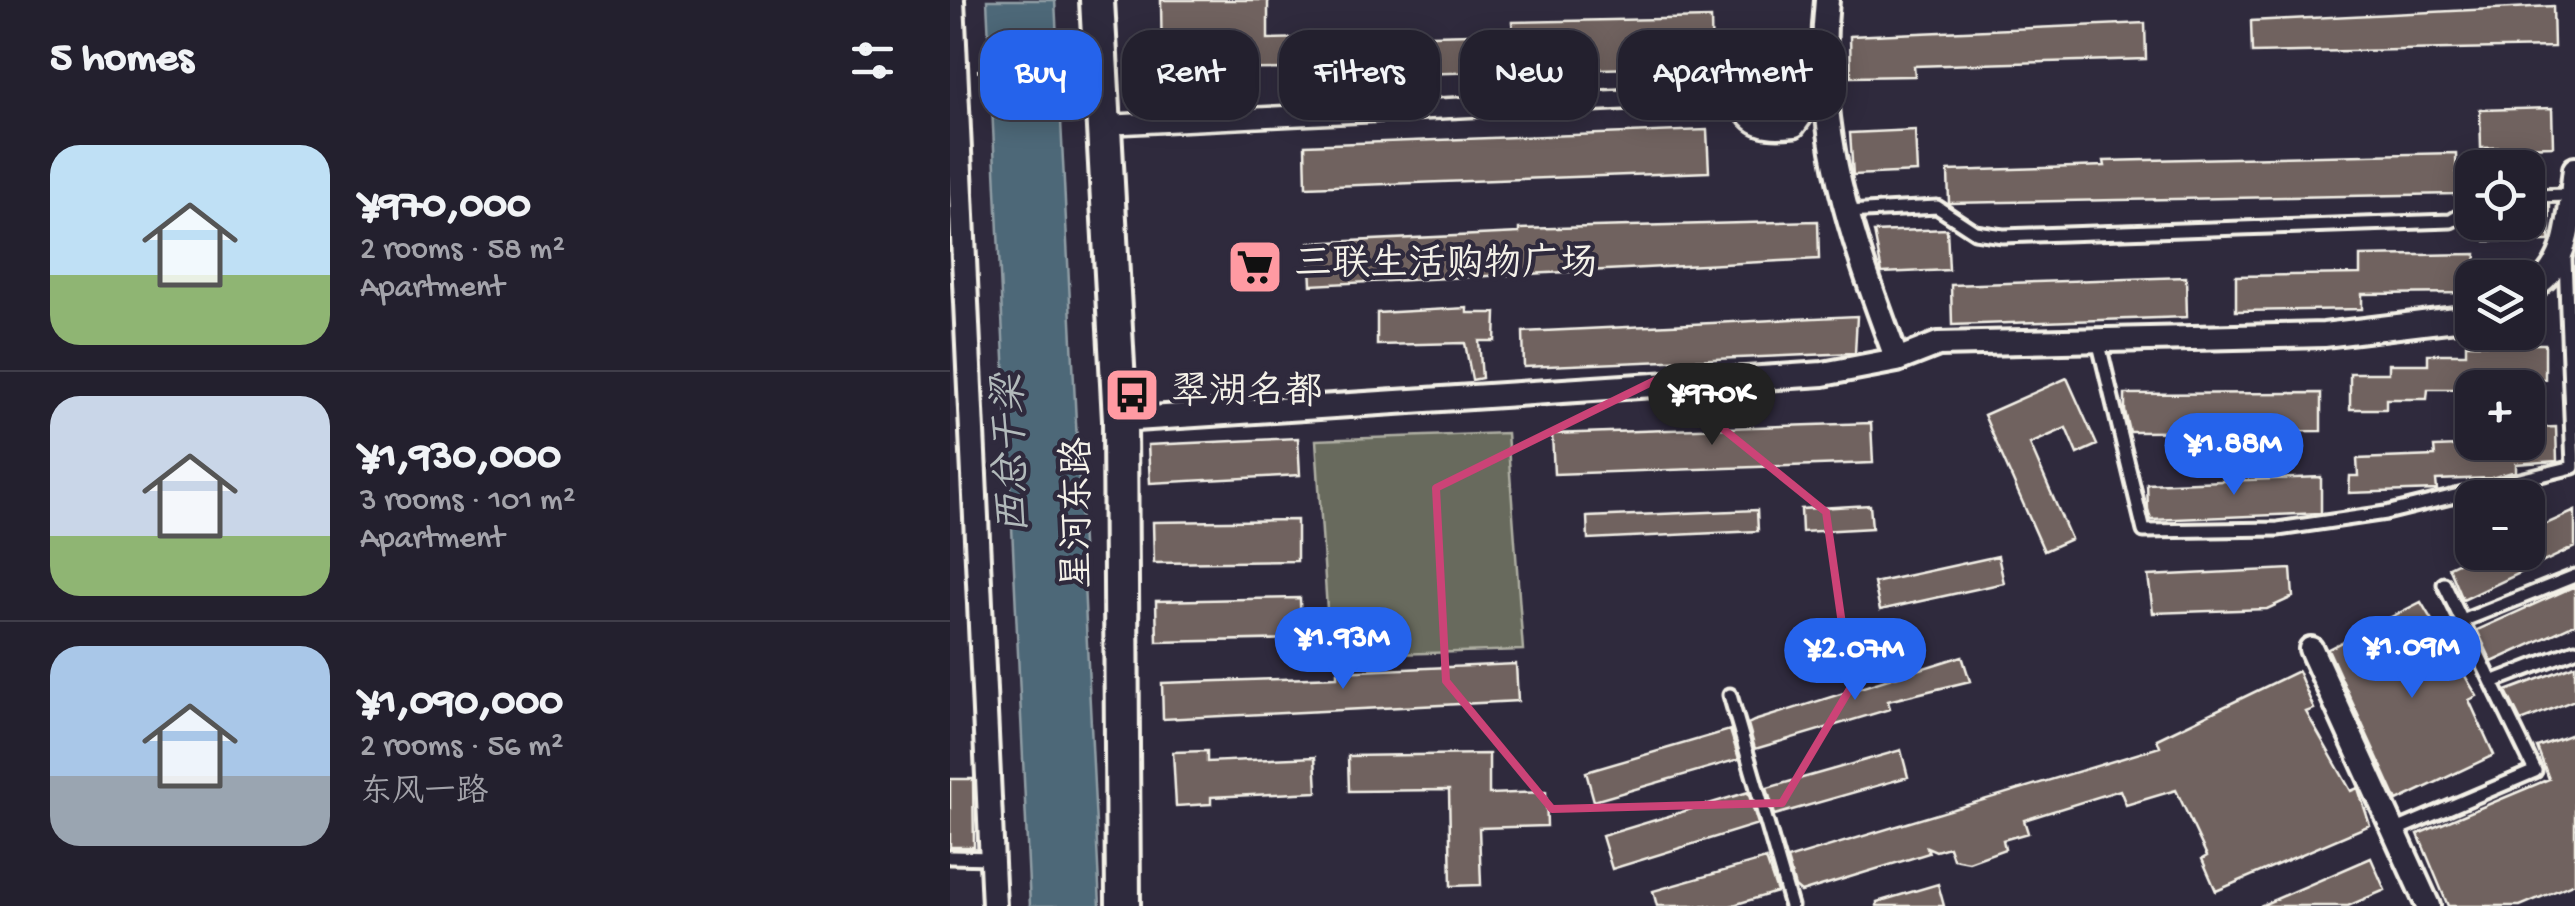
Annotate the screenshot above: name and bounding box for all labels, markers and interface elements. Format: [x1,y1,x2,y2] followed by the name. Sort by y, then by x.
[980,30,1102,120] chip: Buy
[1122,30,1259,120] chip: Rent
[1279,30,1440,120] chip: Filters
[1460,30,1598,120] chip: New
[1618,30,1846,120] chip: Apartment
[845,33,900,88] icon: filters
[50,36,193,85] text: 5 homes
[2455,150,2545,570] map controls
[2455,150,2545,240] button: locate
[360,183,531,232] text: ¥970,000
[130,185,250,305] icon: home
[360,232,565,270] text: 2 rooms · 58 m²
[1225,237,1285,297] supermarket icon: 三联生活购物广场
[1294,242,1598,289] place label: 三联生活购物广场
[2455,260,2545,350] button: layers
[360,270,504,308] text: Apartment
[1642,363,1782,448] pin: ¥970K
[1102,365,1162,425] bus stop icon: 翠湖名都
[987,370,1041,535] water label: 西总干梁
[2455,370,2545,460] button: +
[1171,371,1323,417] place label: 翠湖名都
[1670,376,1754,414] text: ¥970K
[2153,413,2315,498] pin: ¥1.88M
[2186,426,2282,464] text: ¥1.88M
[360,434,561,483] text: ¥1,930,000
[130,436,250,556] icon: home
[1056,437,1103,589] street label: 星河东路
[2455,480,2545,570] button: −
[360,483,575,521] text: 3 rooms · 101 m²
[360,521,504,559] text: Apartment
[1262,607,1424,692] pin: ¥1.93M
[2331,616,2493,701] pin: ¥1.09M
[1774,618,1936,703] pin: ¥2.07M
[1297,620,1389,658] text: ¥1.93M
[2365,629,2459,667] text: ¥1.09M
[1806,631,1904,669] text: ¥2.07M
[360,680,563,729] text: ¥1,090,000
[130,686,250,806] icon: home
[360,729,564,767] text: 2 rooms · 56 m²
[360,775,488,813] text: 东风一路

